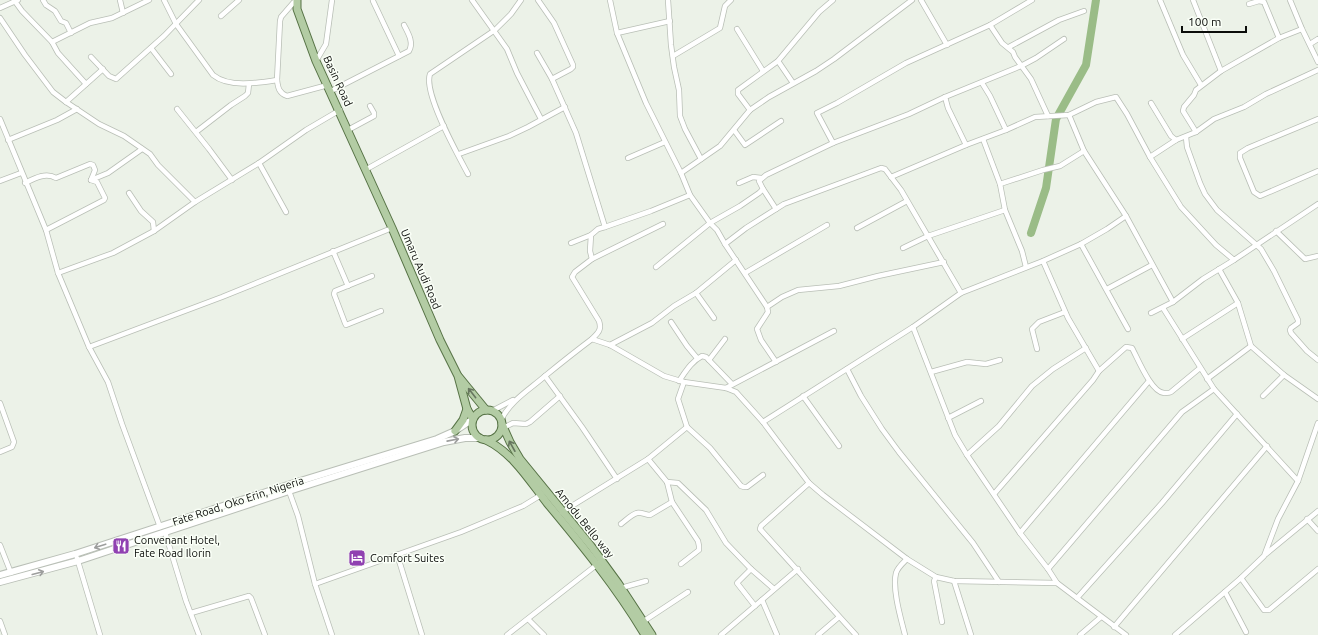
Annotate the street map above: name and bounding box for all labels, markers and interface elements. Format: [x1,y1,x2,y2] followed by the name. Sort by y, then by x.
[1182,8,1246,34] scale bar
[1188,15,1221,28] text: 100 m
[321,54,355,108] street label: Basin Road
[399,227,443,311] street label: Umaru Audi Road
[468,387,477,398] one-way arrow
[446,436,459,444] one-way arrow
[508,441,516,453] one-way arrow
[171,474,305,528] street label: Fate Road, Oko Erin, Nigeria
[553,486,617,561] street label: Amodu Bello way
[134,534,220,559] place label: Convenant Hotel, Fate Road Ilorin
[111,536,131,556] restaurant icon: Convenant Hotel, Fate Road Ilorin
[94,543,107,550] one-way arrow
[347,548,367,568] hotel icon: Comfort Suites
[370,552,444,564] place label: Comfort Suites
[31,569,44,576] one-way arrow

